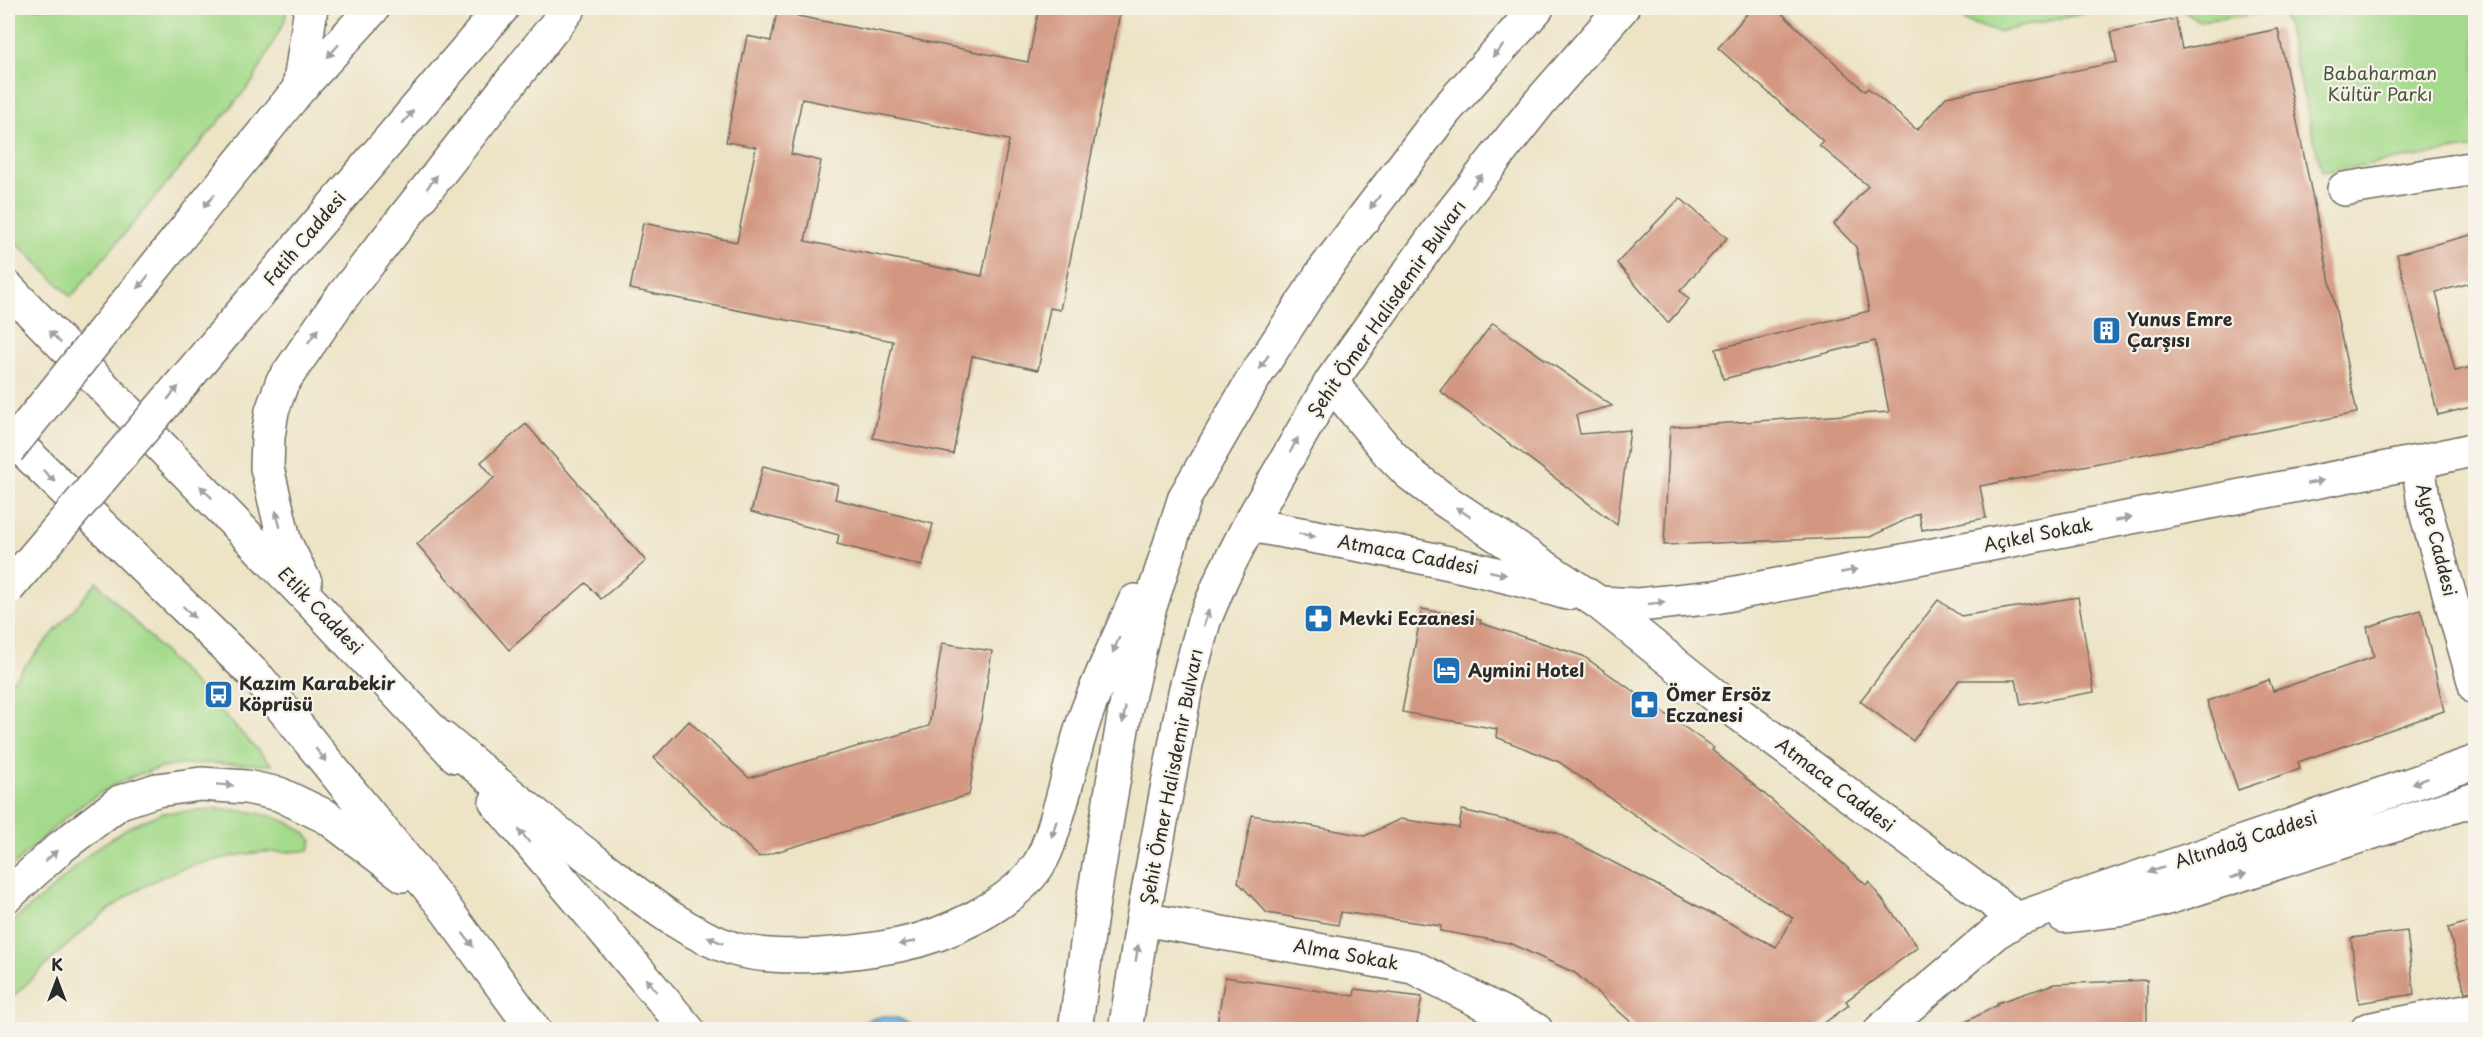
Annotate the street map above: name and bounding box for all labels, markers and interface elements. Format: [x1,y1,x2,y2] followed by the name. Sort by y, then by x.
[327,43,340,58] one-way arrow
[1492,43,1505,58] one-way arrow
[2323,59,2437,107] park label: Babaharman Kültür Parkı
[401,110,414,125] one-way arrow
[425,174,437,189] one-way arrow
[1470,174,1483,189] one-way arrow
[256,185,352,291] street label: Fatih Caddesi
[202,193,215,209] one-way arrow
[1300,194,1471,422] street label: Şehit Ömer Halisdemir Bulvarı
[1369,194,1381,210] one-way arrow
[138,274,150,289] one-way arrow
[2127,305,2233,353] place label: Yunus Emre Çarşısı
[2090,314,2122,346] building icon: Yunus Emre Çarşısı
[307,329,319,345] one-way arrow
[49,331,63,345] one-way arrow
[1259,354,1270,371] one-way arrow
[166,386,179,401] one-way arrow
[1289,437,1300,453] one-way arrow
[42,468,56,482] one-way arrow
[2305,477,2324,486] one-way arrow
[2410,480,2465,599] street label: Ayçe Caddesi
[199,486,213,500] one-way arrow
[1455,507,1471,518] one-way arrow
[273,509,283,528] one-way arrow
[1981,510,2095,557] street label: Açıkel Sokak
[2114,514,2133,523] one-way arrow
[1336,527,1481,580] street label: Atmaca Caddesi
[1297,531,1316,540] one-way arrow
[272,560,370,660] street label: Etlik Caddesi
[1840,566,1859,575] one-way arrow
[1489,569,1507,579] one-way arrow
[1648,598,1667,608] one-way arrow
[1302,603,1334,635] pharmacy icon: Mevki Eczanesi
[182,604,196,618] one-way arrow
[1339,604,1475,631] place label: Mevki Eczanesi
[1202,609,1211,627] one-way arrow
[1111,636,1120,654] one-way arrow
[1132,646,1209,907] street label: Şehit Ömer Halisdemir Bulvarı
[1431,655,1463,687] hotel icon: Aymini Hotel
[1468,656,1584,683] place label: Aymini Hotel
[239,669,396,717] place label: Kazım Karabekir Köprüsü
[202,678,234,710] bus stop icon: Kazım Karabekir Köprüsü
[1666,680,1771,728] place label: Ömer Ersöz Eczanesi
[1629,689,1661,721] pharmacy icon: Ömer Ersöz Eczanesi
[1119,706,1128,725] one-way arrow
[1771,730,1901,838] street label: Atmaca Caddesi
[314,747,327,762] one-way arrow
[2411,777,2429,787] one-way arrow
[215,781,234,790] one-way arrow
[2171,803,2320,874] street label: Altındağ Caddesi
[1048,820,1058,838] one-way arrow
[518,828,531,844] one-way arrow
[43,850,58,863] one-way arrow
[2147,866,2165,876] one-way arrow
[2229,871,2247,880] one-way arrow
[1291,931,1401,976] street label: Alma Sokak
[462,933,474,948] one-way arrow
[706,936,723,945] one-way arrow
[897,939,916,948] one-way arrow
[1133,943,1142,962] one-way arrow
[27,950,87,1010] north arrow
[51,952,63,976] text: K
[644,977,657,993] one-way arrow

